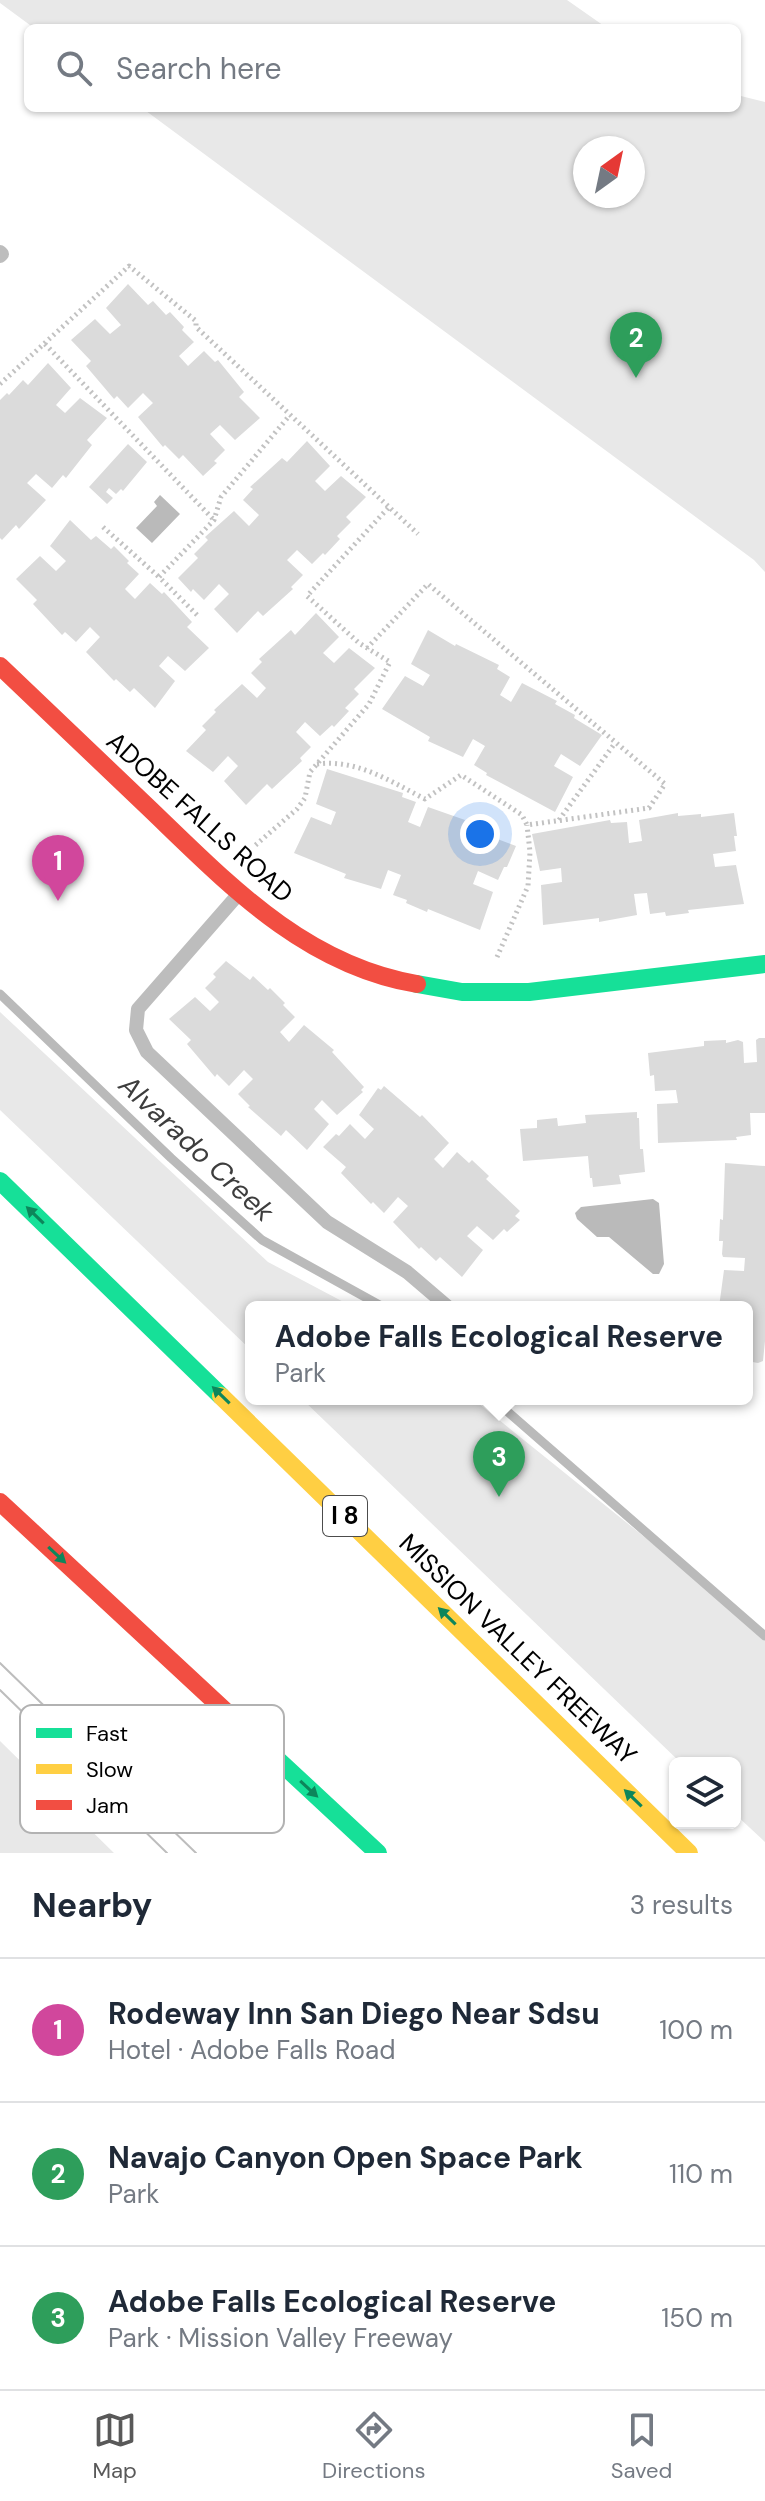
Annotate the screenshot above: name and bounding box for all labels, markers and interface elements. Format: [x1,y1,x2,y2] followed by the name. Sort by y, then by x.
[24,24,741,112] search box
[52,46,96,90] icon: search
[116,49,282,88] text: Search here
[573,136,645,208] north arrow
[610,312,662,378] pin: 2
[99,724,301,910] street label: ADOBE FALLS ROAD
[460,814,500,854] your location
[32,835,84,901] pin: 1
[110,1066,283,1230] water label: Alvarado Creek
[26,1206,45,1224] one-way arrow
[245,1301,753,1405] popup
[275,1317,723,1356] text: Adobe Falls Ecological Reserve
[275,1356,326,1390] text: Park
[212,1387,231,1405] one-way arrow
[473,1431,525,1497] pin: 3
[323,1496,367,1536] road number: I 8
[392,1526,644,1772] street label: MISSION VALLEY FREEWAY
[47,1545,66,1563] one-way arrow
[438,1608,457,1626] one-way arrow
[20,1705,284,1833] legend
[86,1719,128,1748] text: Fast
[86,1755,133,1784] text: Slow
[669,1757,741,1829] map controls
[669,1757,741,1829] button: layers
[299,1779,318,1798] one-way arrow
[624,1790,643,1808] one-way arrow
[86,1791,129,1820] text: Jam
[32,1883,152,1928] text: Nearby
[630,1888,733,1922] text: 3 results
[108,1994,600,2033] text: Rodeway Inn San Diego Near Sdsu
[53,2013,63,2047] text: 1
[659,2013,733,2047] text: 100 m
[108,2033,395,2067] text: Hotel · Adobe Falls Road
[108,2138,583,2177] text: Navajo Canyon Open Space Park
[50,2157,66,2191] text: 2
[669,2157,733,2191] text: 110 m
[108,2177,159,2211] text: Park
[108,2282,556,2321] text: Adobe Falls Ecological Reserve
[50,2301,66,2335] text: 3
[661,2301,733,2335] text: 150 m
[108,2321,453,2355] text: Park · Mission Valley Freeway
[93,2408,137,2485] tab: Map
[322,2408,426,2485] tab: Directions
[611,2408,672,2485] tab: Saved

